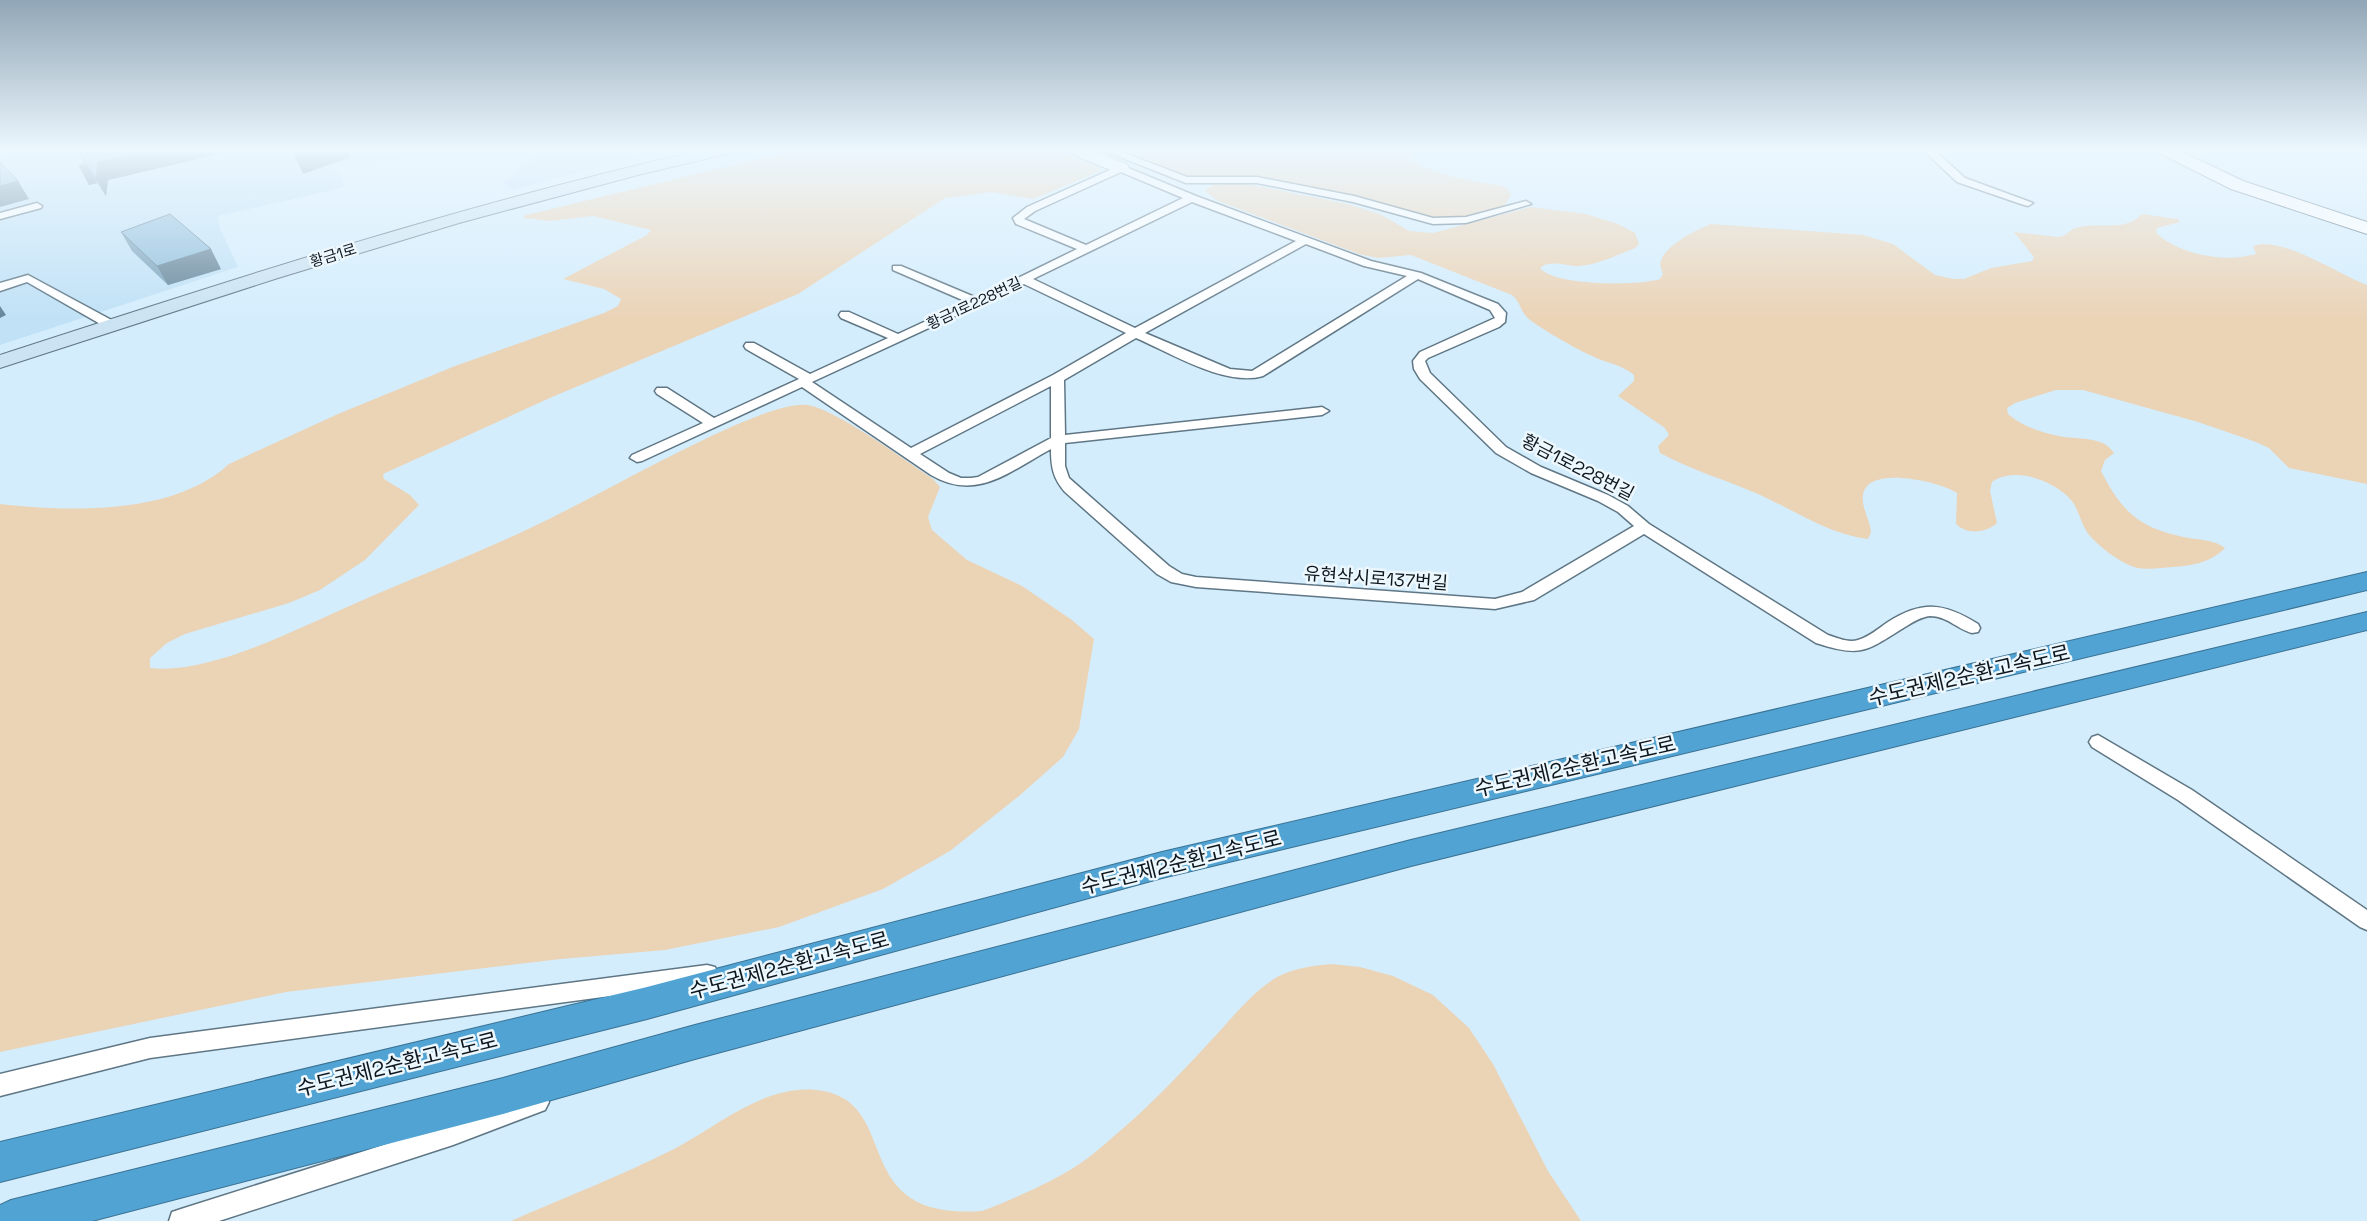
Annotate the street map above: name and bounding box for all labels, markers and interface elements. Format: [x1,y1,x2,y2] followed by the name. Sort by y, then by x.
[307,239,359,271] street label: 황금1로
[923,273,1025,333] street label: 황금1로228번길
[1518,429,1638,505] street label: 황금1로228번길
[1303,561,1449,595] street label: 유현삭시로137번길
[1866,639,2072,711] street label: 수도권제2순환고속도로
[1472,730,1678,802] street label: 수도권제2순환고속도로
[1078,824,1284,900] street label: 수도권제2순환고속도로
[686,925,892,1005] street label: 수도권제2순환고속도로
[294,1026,500,1102] street label: 수도권제2순환고속도로

